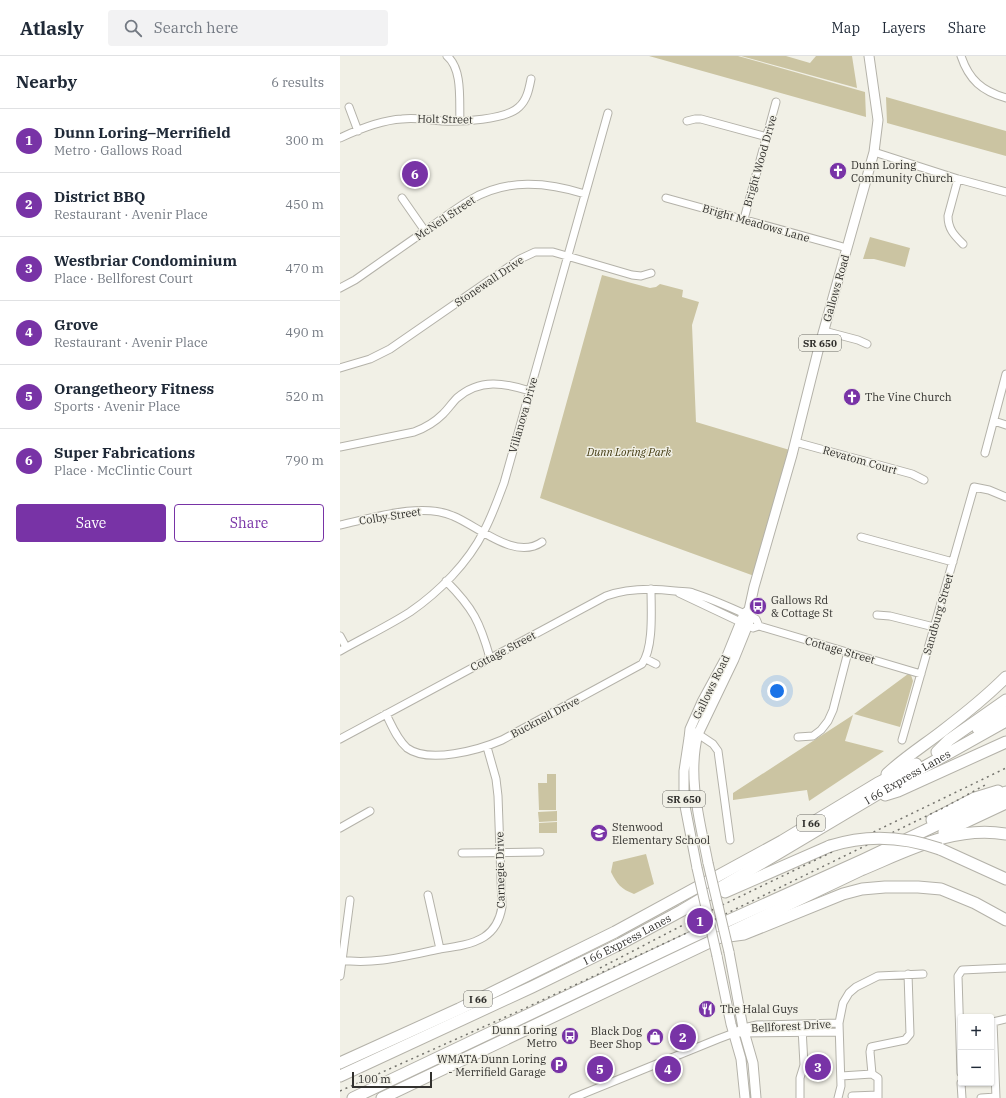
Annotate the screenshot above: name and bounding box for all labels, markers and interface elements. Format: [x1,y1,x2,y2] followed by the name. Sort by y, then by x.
[108,10,388,46] search box
[20,16,84,40] text: Atlasly
[122,17,144,39] icon: search
[154,18,238,37] text: Search here
[832,19,860,37] text: Map
[882,19,926,37] text: Layers
[948,19,986,37] text: Share
[16,71,77,93] text: Nearby
[271,74,324,91] text: 6 results
[417,112,473,126] street label: Holt Street
[740,113,780,208] street label: Bright Wood Drive
[54,123,231,142] text: Dunn Loring–Merrifield
[25,132,33,149] text: 1
[285,132,324,149] text: 300 m
[54,142,182,159] text: Metro · Gallows Road
[851,158,953,185] place label: Dunn Loring Community Church
[402,159,428,189] pin: 6
[828,161,848,181] church icon: Dunn Loring Community Church
[54,187,146,206] text: District BBQ
[412,193,478,243] street label: McNeil Street
[25,196,33,213] text: 2
[285,196,324,213] text: 450 m
[701,201,812,245] street label: Bright Meadows Lane
[54,206,208,223] text: Restaurant · Avenir Place
[54,251,237,270] text: Westbriar Condominium
[820,252,852,323] street label: Gallows Road
[452,253,527,309] street label: Stonewall Drive
[25,260,33,277] text: 3
[285,260,324,277] text: 470 m
[54,270,193,287] text: Place · Bellforest Court
[54,315,98,334] text: Grove
[25,324,33,341] text: 4
[285,324,324,341] text: 490 m
[54,334,208,351] text: Restaurant · Avenir Place
[799,335,841,351] road number: SR 650
[505,375,541,455] street label: Villanova Drive
[54,379,214,398] text: Orangetheory Fitness
[842,387,862,407] church icon: The Vine Church
[25,388,33,405] text: 5
[285,388,324,405] text: 520 m
[865,390,952,404] place label: The Vine Church
[54,398,180,415] text: Sports · Avenir Place
[54,443,195,462] text: Super Fabrications
[821,443,899,477] street label: Revatom Court
[586,445,671,459] park label: Dunn Loring Park
[25,452,33,469] text: 6
[285,452,324,469] text: 790 m
[54,462,192,479] text: Place · McClintic Court
[16,504,166,542] button: Save
[174,504,324,542] button: Share
[358,504,422,528] street label: Colby Street
[920,572,956,656] street label: Sandburg Street
[771,593,833,620] place label: Gallows Rd & Cottage St
[748,596,768,616] bus stop icon: Gallows Rd & Cottage St
[468,628,538,674] street label: Cottage Street
[803,633,877,667] street label: Cottage Street
[689,652,733,721] street label: Gallows Road
[767,681,787,701] your location
[508,693,582,741] street label: Bucknell Drive
[862,747,953,807] street label: I 66 Express Lanes
[663,791,705,807] road number: SR 650
[797,815,825,831] road number: I 66
[612,820,710,847] place label: Stenwood Elementary School
[589,823,609,843] school or university icon: Stenwood Elementary School
[492,832,508,908] street label: Carnegie Drive
[687,906,713,936] pin: 1
[581,911,673,968] street label: I 66 Express Lanes
[464,991,492,1007] road number: I 66
[697,999,717,1019] restaurant icon: The Halal Guys
[720,1002,798,1016] place label: The Halal Guys
[958,1014,994,1086] map controls
[958,1014,994,1050] button: +
[751,1017,831,1035] street label: Bellforest Drive
[670,1022,696,1052] pin: 2
[492,1023,557,1050] place label: Dunn Loring Metro
[589,1024,642,1051] place label: Black Dog Beer Shop
[560,1026,580,1046] bus stop icon: Dunn Loring Metro
[645,1027,665,1047] shop icon: Black Dog Beer Shop
[958,1050,994,1086] button: −
[437,1052,546,1079] place label: WMATA Dunn Loring - Merrifield Garage
[805,1052,831,1082] pin: 3
[587,1054,613,1084] pin: 5
[655,1054,681,1084] pin: 4
[549,1055,569,1075] parking icon: WMATA Dunn Loring - Merrifield Garage
[352,1070,432,1089] scale bar
[358,1072,391,1086] text: 100 m

